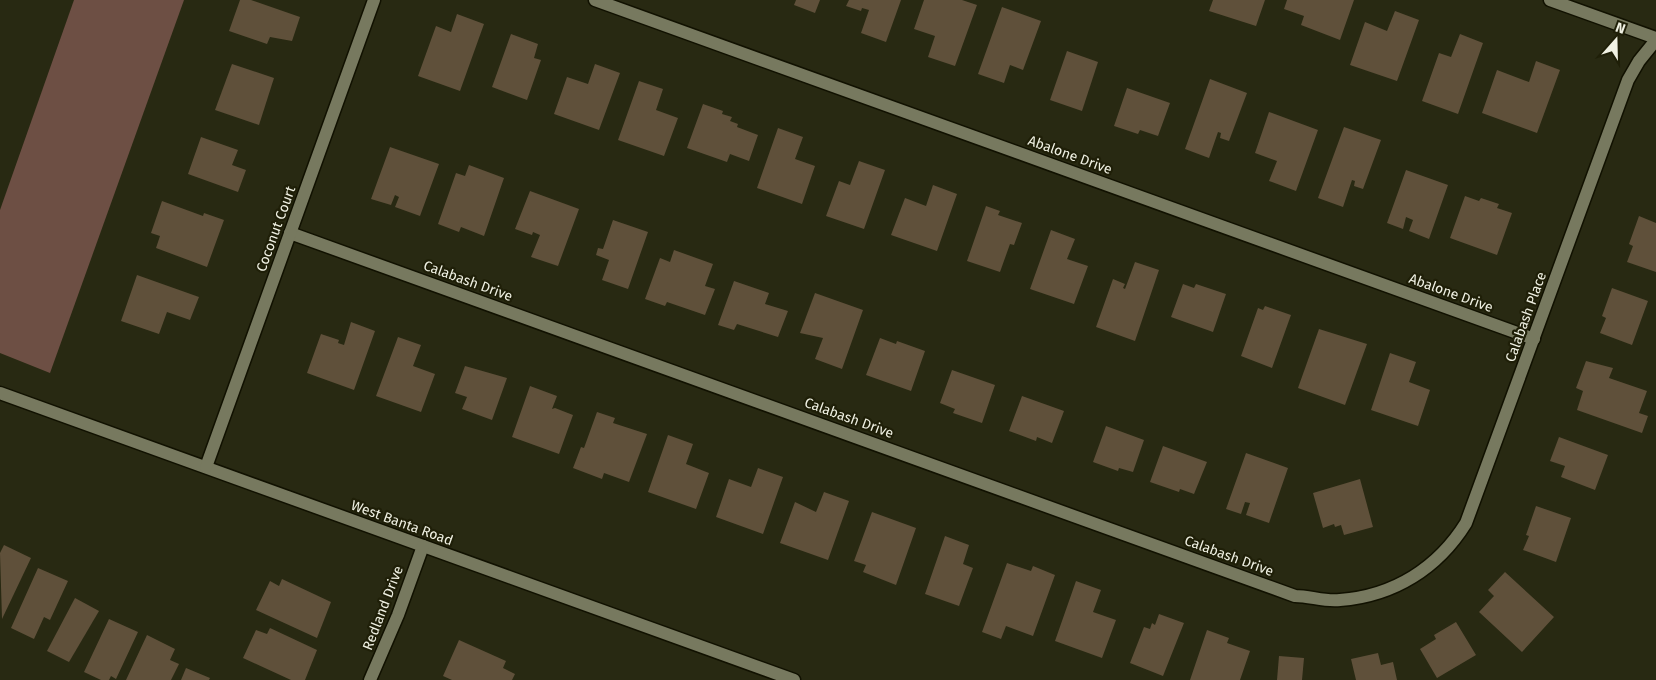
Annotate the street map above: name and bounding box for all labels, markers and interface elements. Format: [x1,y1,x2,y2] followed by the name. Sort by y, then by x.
[1591,15,1641,65] north arrow
[1613,19,1628,38] text: N
[1026,132,1114,178] street label: Abalone Drive
[253,183,300,274] street label: Coconut Court
[421,257,515,305] street label: Calabash Drive
[1407,270,1495,316] street label: Abalone Drive
[1502,270,1550,364] street label: Calabash Place
[802,394,896,442] street label: Calabash Drive
[349,497,455,549] street label: West Banta Road
[1182,532,1276,580] street label: Calabash Drive
[359,563,407,653] street label: Redland Drive

